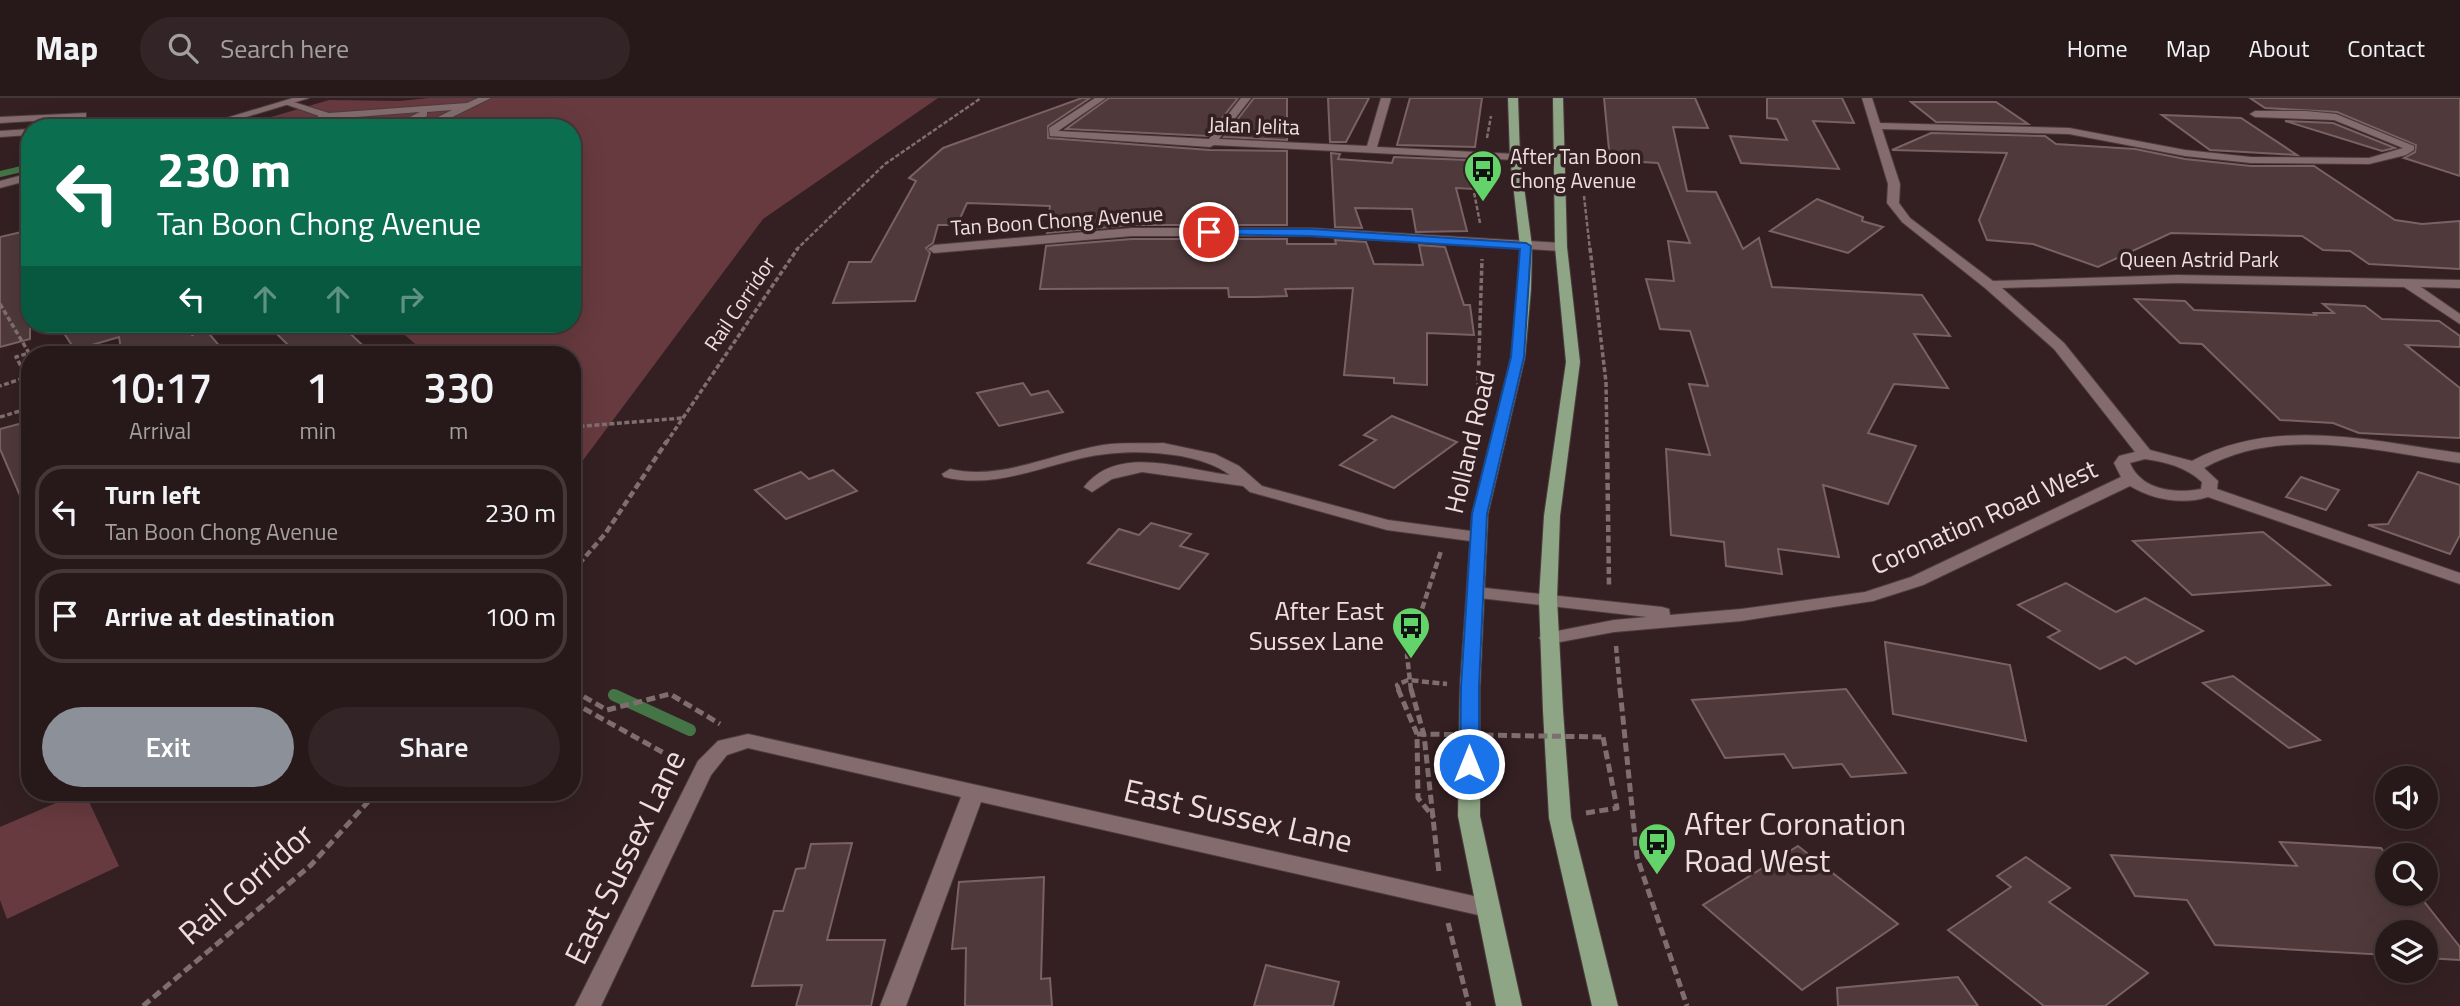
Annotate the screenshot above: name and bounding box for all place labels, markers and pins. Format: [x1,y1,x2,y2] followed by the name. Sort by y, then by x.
[1510,140,1641,196] place label: After Tan Boon Chong Avenue
[1462,148,1504,203] bus stop icon: After Tan Boon Chong Avenue
[1179,202,1239,262] pin
[1249,591,1384,660] place label: After East Sussex Lane
[1390,605,1432,660] bus stop icon: After East Sussex Lane
[1684,799,1906,884] place label: After Coronation Road West
[1636,821,1678,876] bus stop icon: After Coronation Road West

